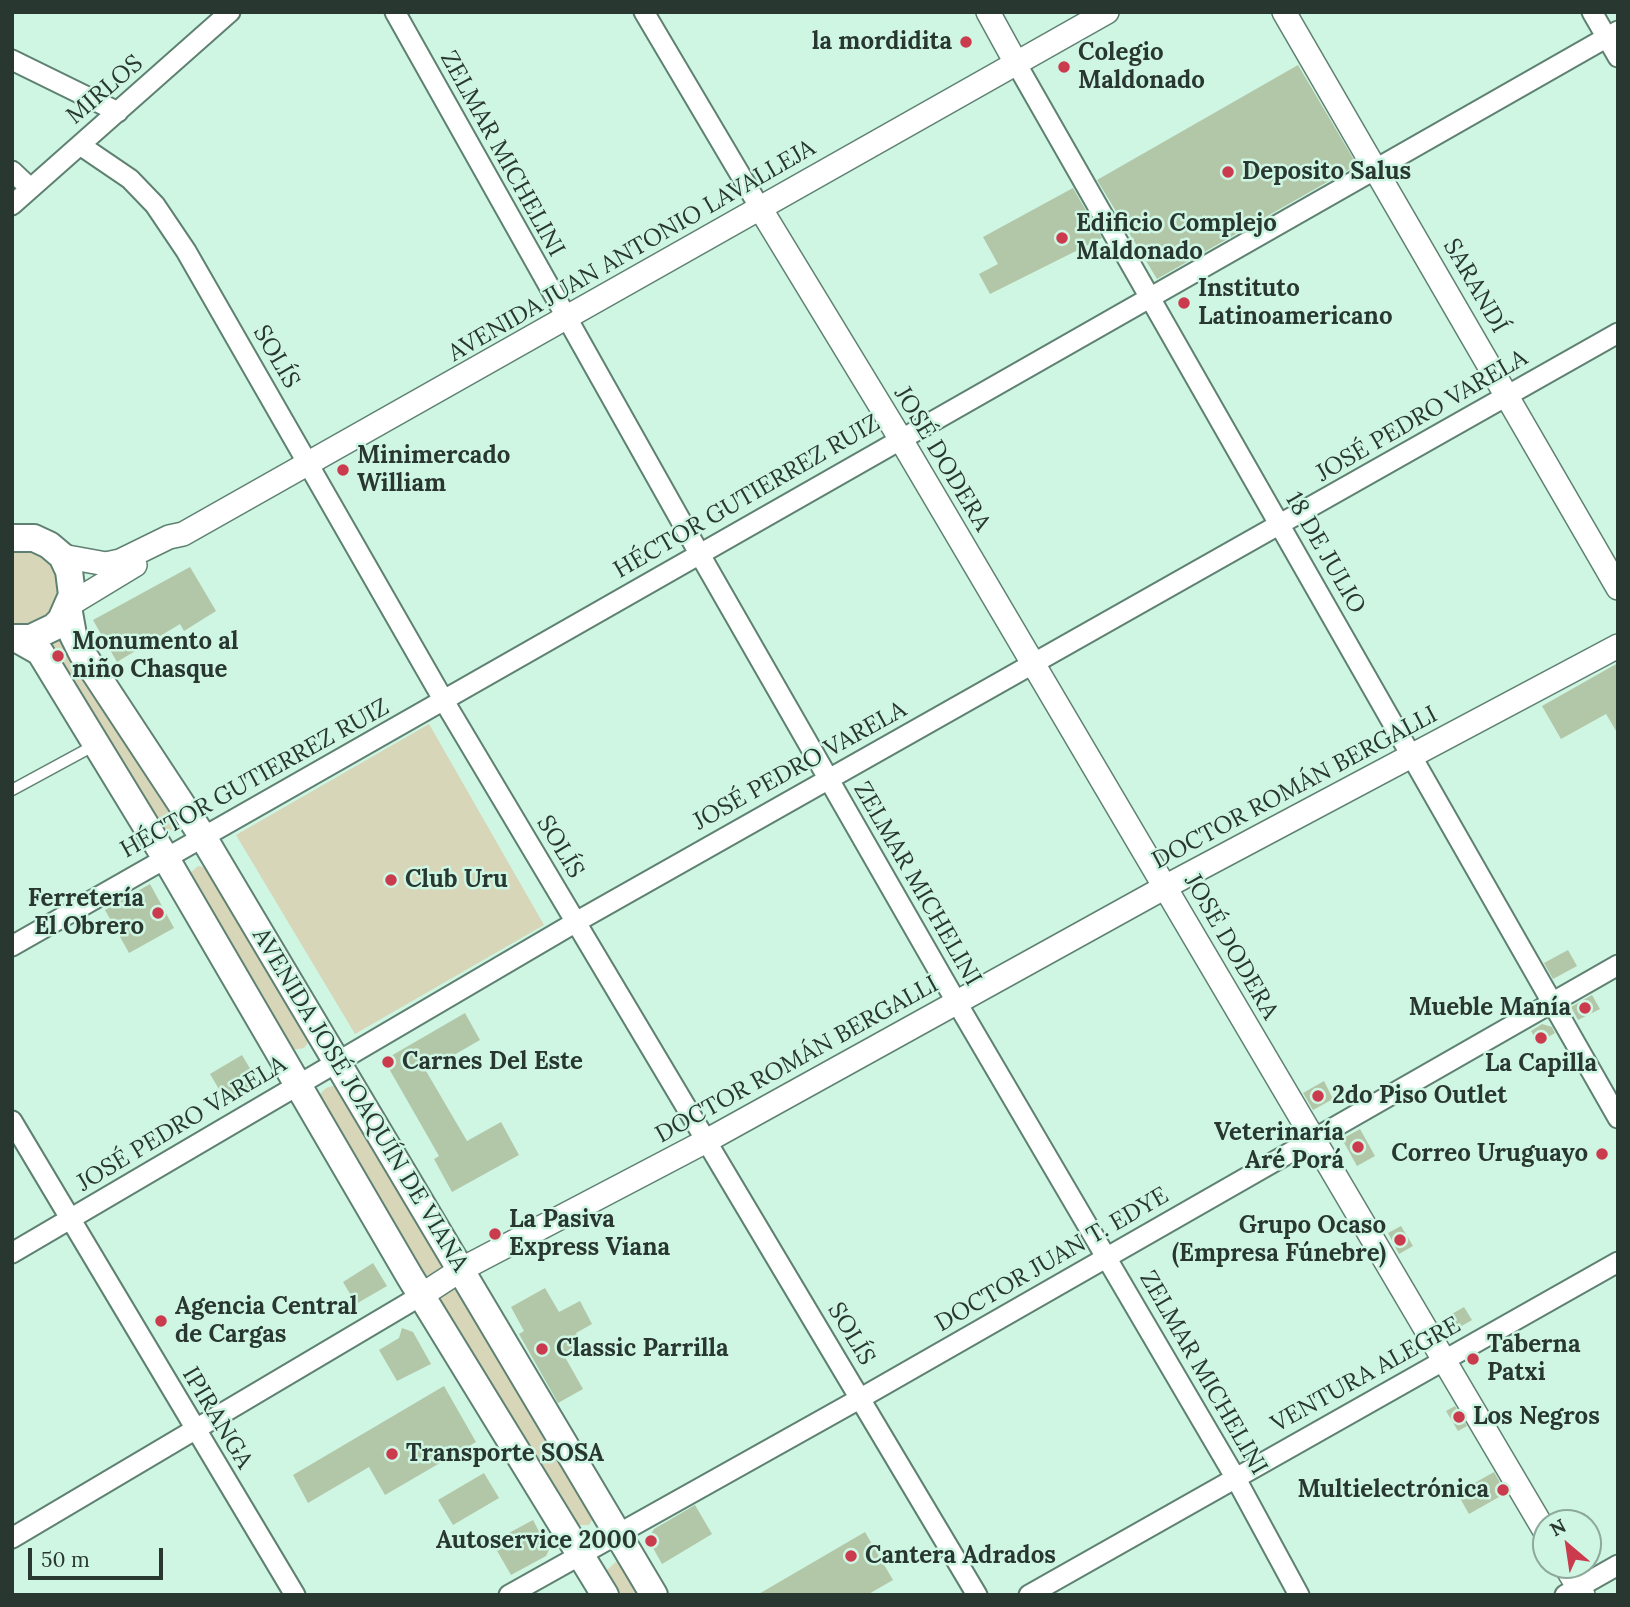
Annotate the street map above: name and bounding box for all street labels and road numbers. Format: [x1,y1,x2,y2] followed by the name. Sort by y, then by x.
[434,46,570,262] street label: ZELMAR MICHELINI
[61,49,149,131] street label: MIRLOS
[443,134,821,368] street label: AVENIDA JUAN ANTONIO LAVALLEJA
[1437,234,1513,338] street label: SARANDÍ
[247,320,305,394] street label: SOLÍS
[1311,344,1533,488] street label: JOSÉ PEDRO VARELA
[888,382,996,536] street label: JOSÉ DODERA
[609,409,885,585] street label: HÉCTOR GUTIERREZ RUIZ
[1279,487,1371,619] street label: 18 DE JULIO
[116,693,394,865] street label: HÉCTOR GUTIERREZ RUIZ
[688,695,912,837] street label: JOSÉ PEDRO VARELA
[1148,700,1442,876] street label: DOCTOR ROMÁN BERGALLI
[847,777,987,991] street label: ZELMAR MICHELINI
[530,810,590,884] street label: SOLÍS
[1178,869,1284,1025] street label: JOSÉ DODERA
[246,923,474,1277] street label: AVENIDA JOSÉ JOAQUÍN DE VIANA
[651,970,943,1150] street label: DOCTOR ROMÁN BERGALLI
[72,1050,292,1198] street label: JOSÉ PEDRO VARELA
[930,1181,1174,1339] street label: DOCTOR JUAN T. EDYE
[1133,1266,1273,1480] street label: ZELMAR MICHELINI
[821,1297,881,1371] street label: SOLÍS
[1266,1311,1466,1439] street label: VENTURA ALEGRE
[175,1362,259,1474] street label: IPIRANGA

